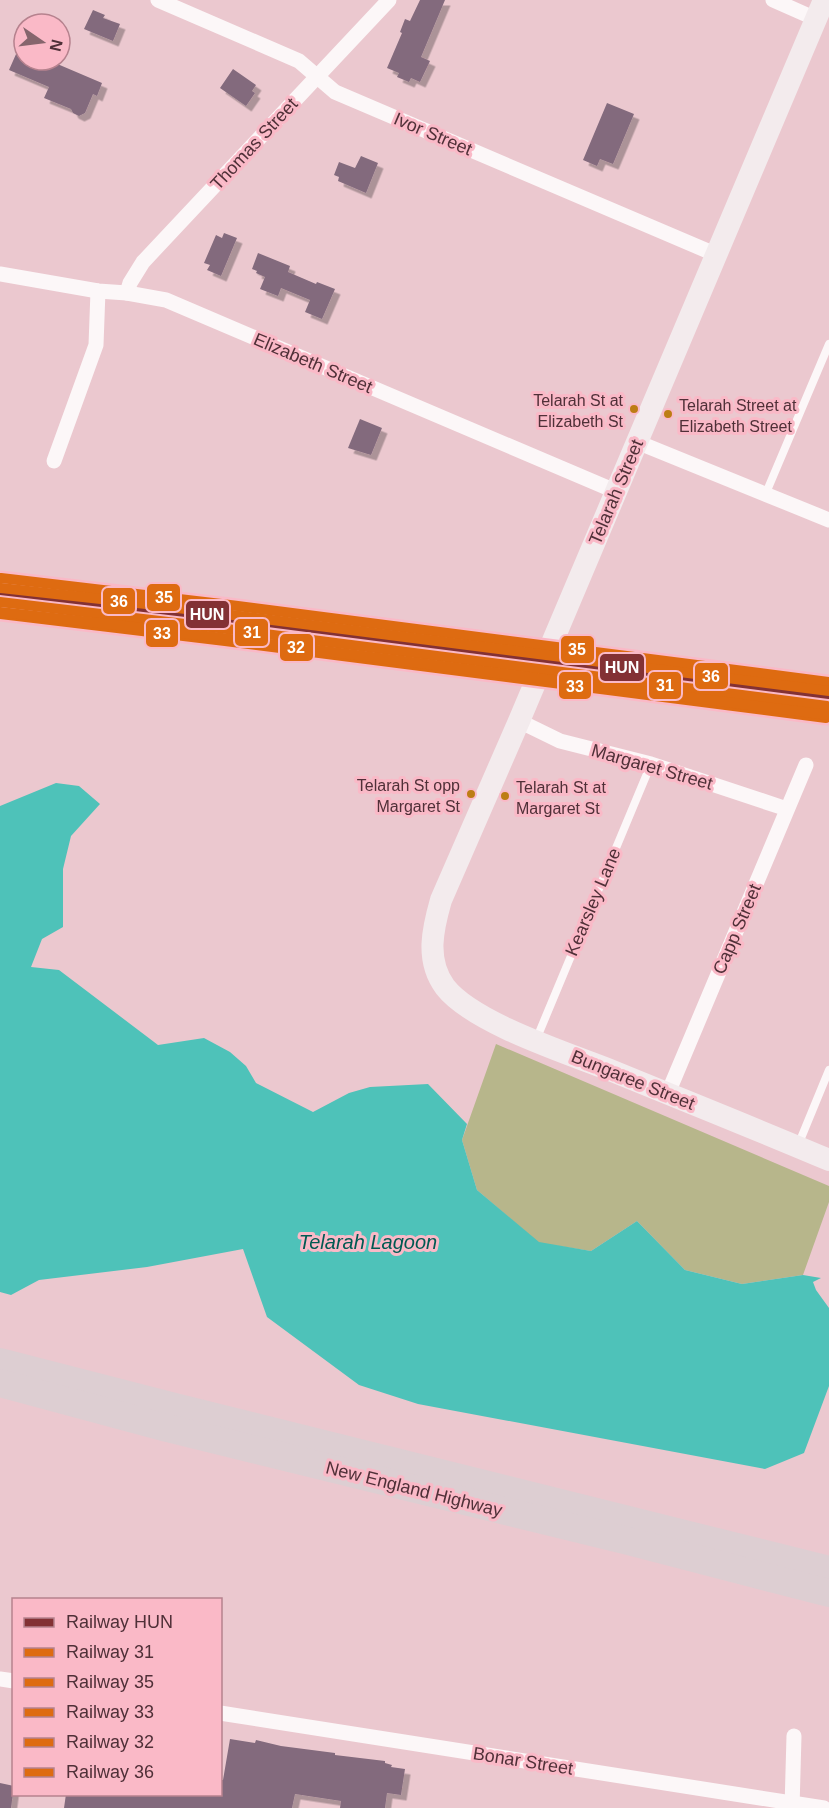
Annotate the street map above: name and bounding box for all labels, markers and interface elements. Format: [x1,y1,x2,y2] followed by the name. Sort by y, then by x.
[12,12,72,72] north arrow
[46,38,66,53] text: N
[206,94,302,194] street label: Thomas Street
[391,109,475,159] street label: Ivor Street
[251,329,375,397] street label: Elizabeth Street
[533,392,624,430] place label: Telarah St at Elizabeth St
[679,397,797,435] place label: Telarah Street at Elizabeth Street
[628,403,640,415] marker: Telarah St at Elizabeth St
[662,408,674,420] marker: Telarah Street at Elizabeth Street
[585,437,647,547] street label: Telarah Street
[146,583,181,612] line badge: 35
[102,587,136,615] line badge: 36
[155,589,173,606] text: 35
[110,593,128,610] text: 36
[185,600,230,629] line badge: HUN
[190,606,224,623] text: HUN
[234,618,269,647] line badge: 31
[145,619,179,648] line badge: 33
[243,624,261,641] text: 31
[153,625,171,642] text: 33
[279,633,314,662] line badge: 32
[560,635,595,664] line badge: 35
[287,639,305,656] text: 32
[568,641,586,658] text: 35
[599,653,645,682] line badge: HUN
[605,659,639,676] text: HUN
[694,662,729,690] line badge: 36
[702,668,720,685] text: 36
[558,671,592,700] line badge: 33
[648,671,682,700] line badge: 31
[656,677,674,694] text: 31
[566,678,584,695] text: 33
[589,740,715,794] street label: Margaret Street
[357,777,461,815] place label: Telarah St opp Margaret St
[516,779,606,817] place label: Telarah St at Margaret St
[465,788,477,800] marker: Telarah St opp Margaret St
[499,790,511,802] marker: Telarah St at Margaret St
[561,845,625,959] street label: Kearsley Lane
[709,881,765,977] street label: Capp Street
[568,1046,698,1114] street label: Bungaree Street
[299,1231,437,1253] water label: Telarah Lagoon
[324,1457,504,1521] street label: New England Highway
[12,1598,222,1796] legend
[66,1612,173,1632] text: Railway HUN
[66,1642,154,1662] text: Railway 31
[66,1672,154,1692] text: Railway 35
[66,1702,154,1722] text: Railway 33
[66,1732,154,1752] text: Railway 32
[472,1743,574,1779] street label: Bonar Street
[66,1762,154,1782] text: Railway 36

